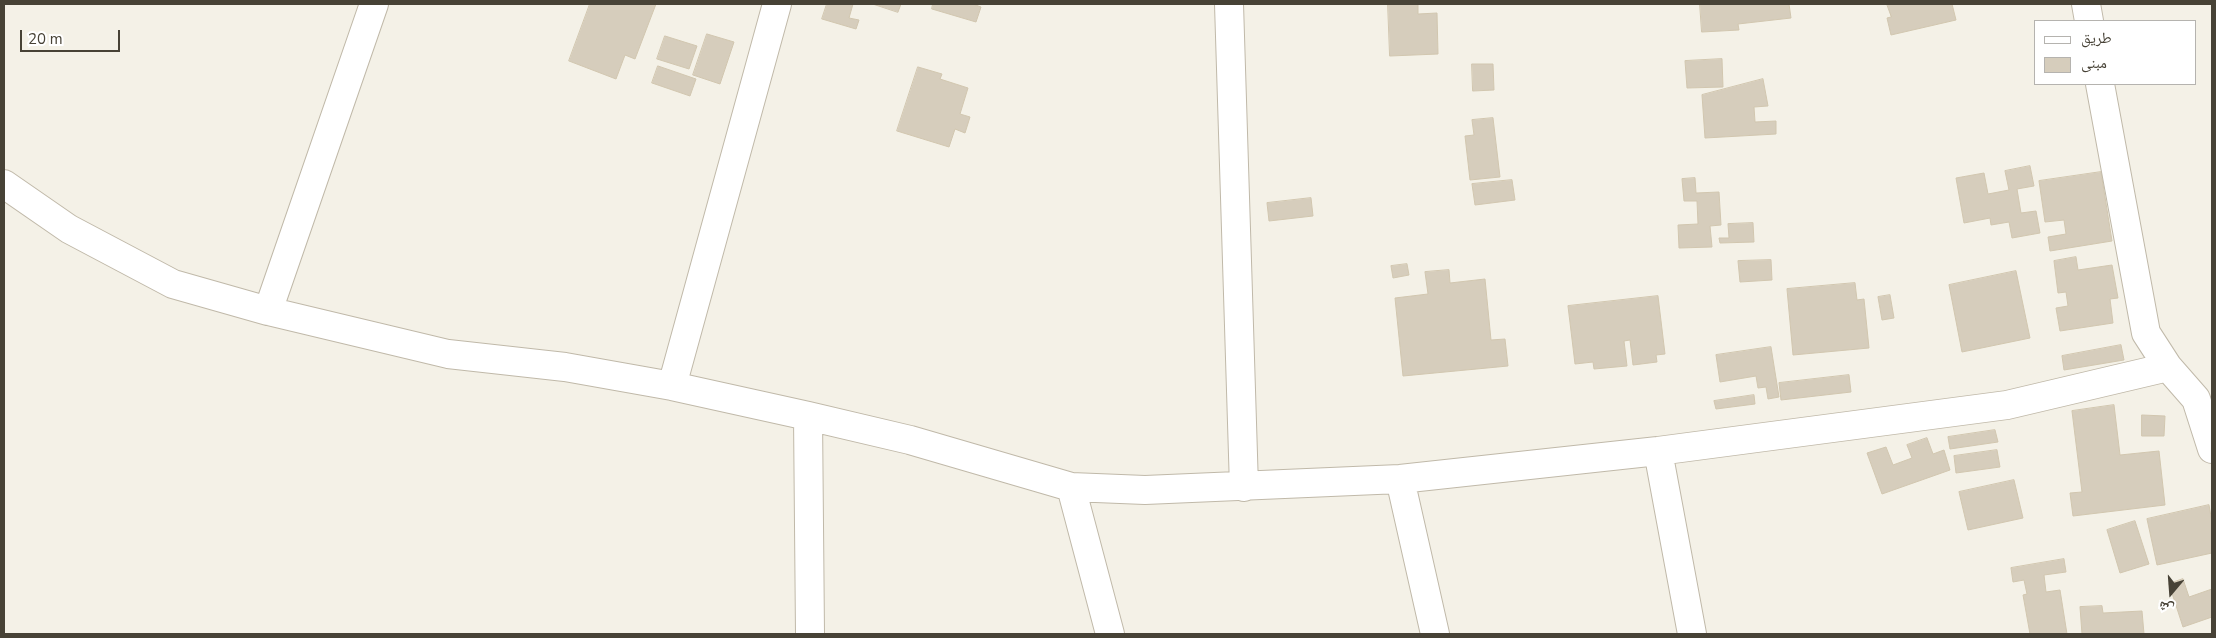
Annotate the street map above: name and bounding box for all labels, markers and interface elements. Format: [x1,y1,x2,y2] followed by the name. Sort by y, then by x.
[22,20,122,52] scale bar
[2034,20,2196,85] legend
[2081,28,2112,48] text: طريق
[28,29,63,49] text: 20 m
[2081,53,2107,73] text: مبنى
[2146,568,2196,618] north arrow
[2156,596,2176,619] text: ش

